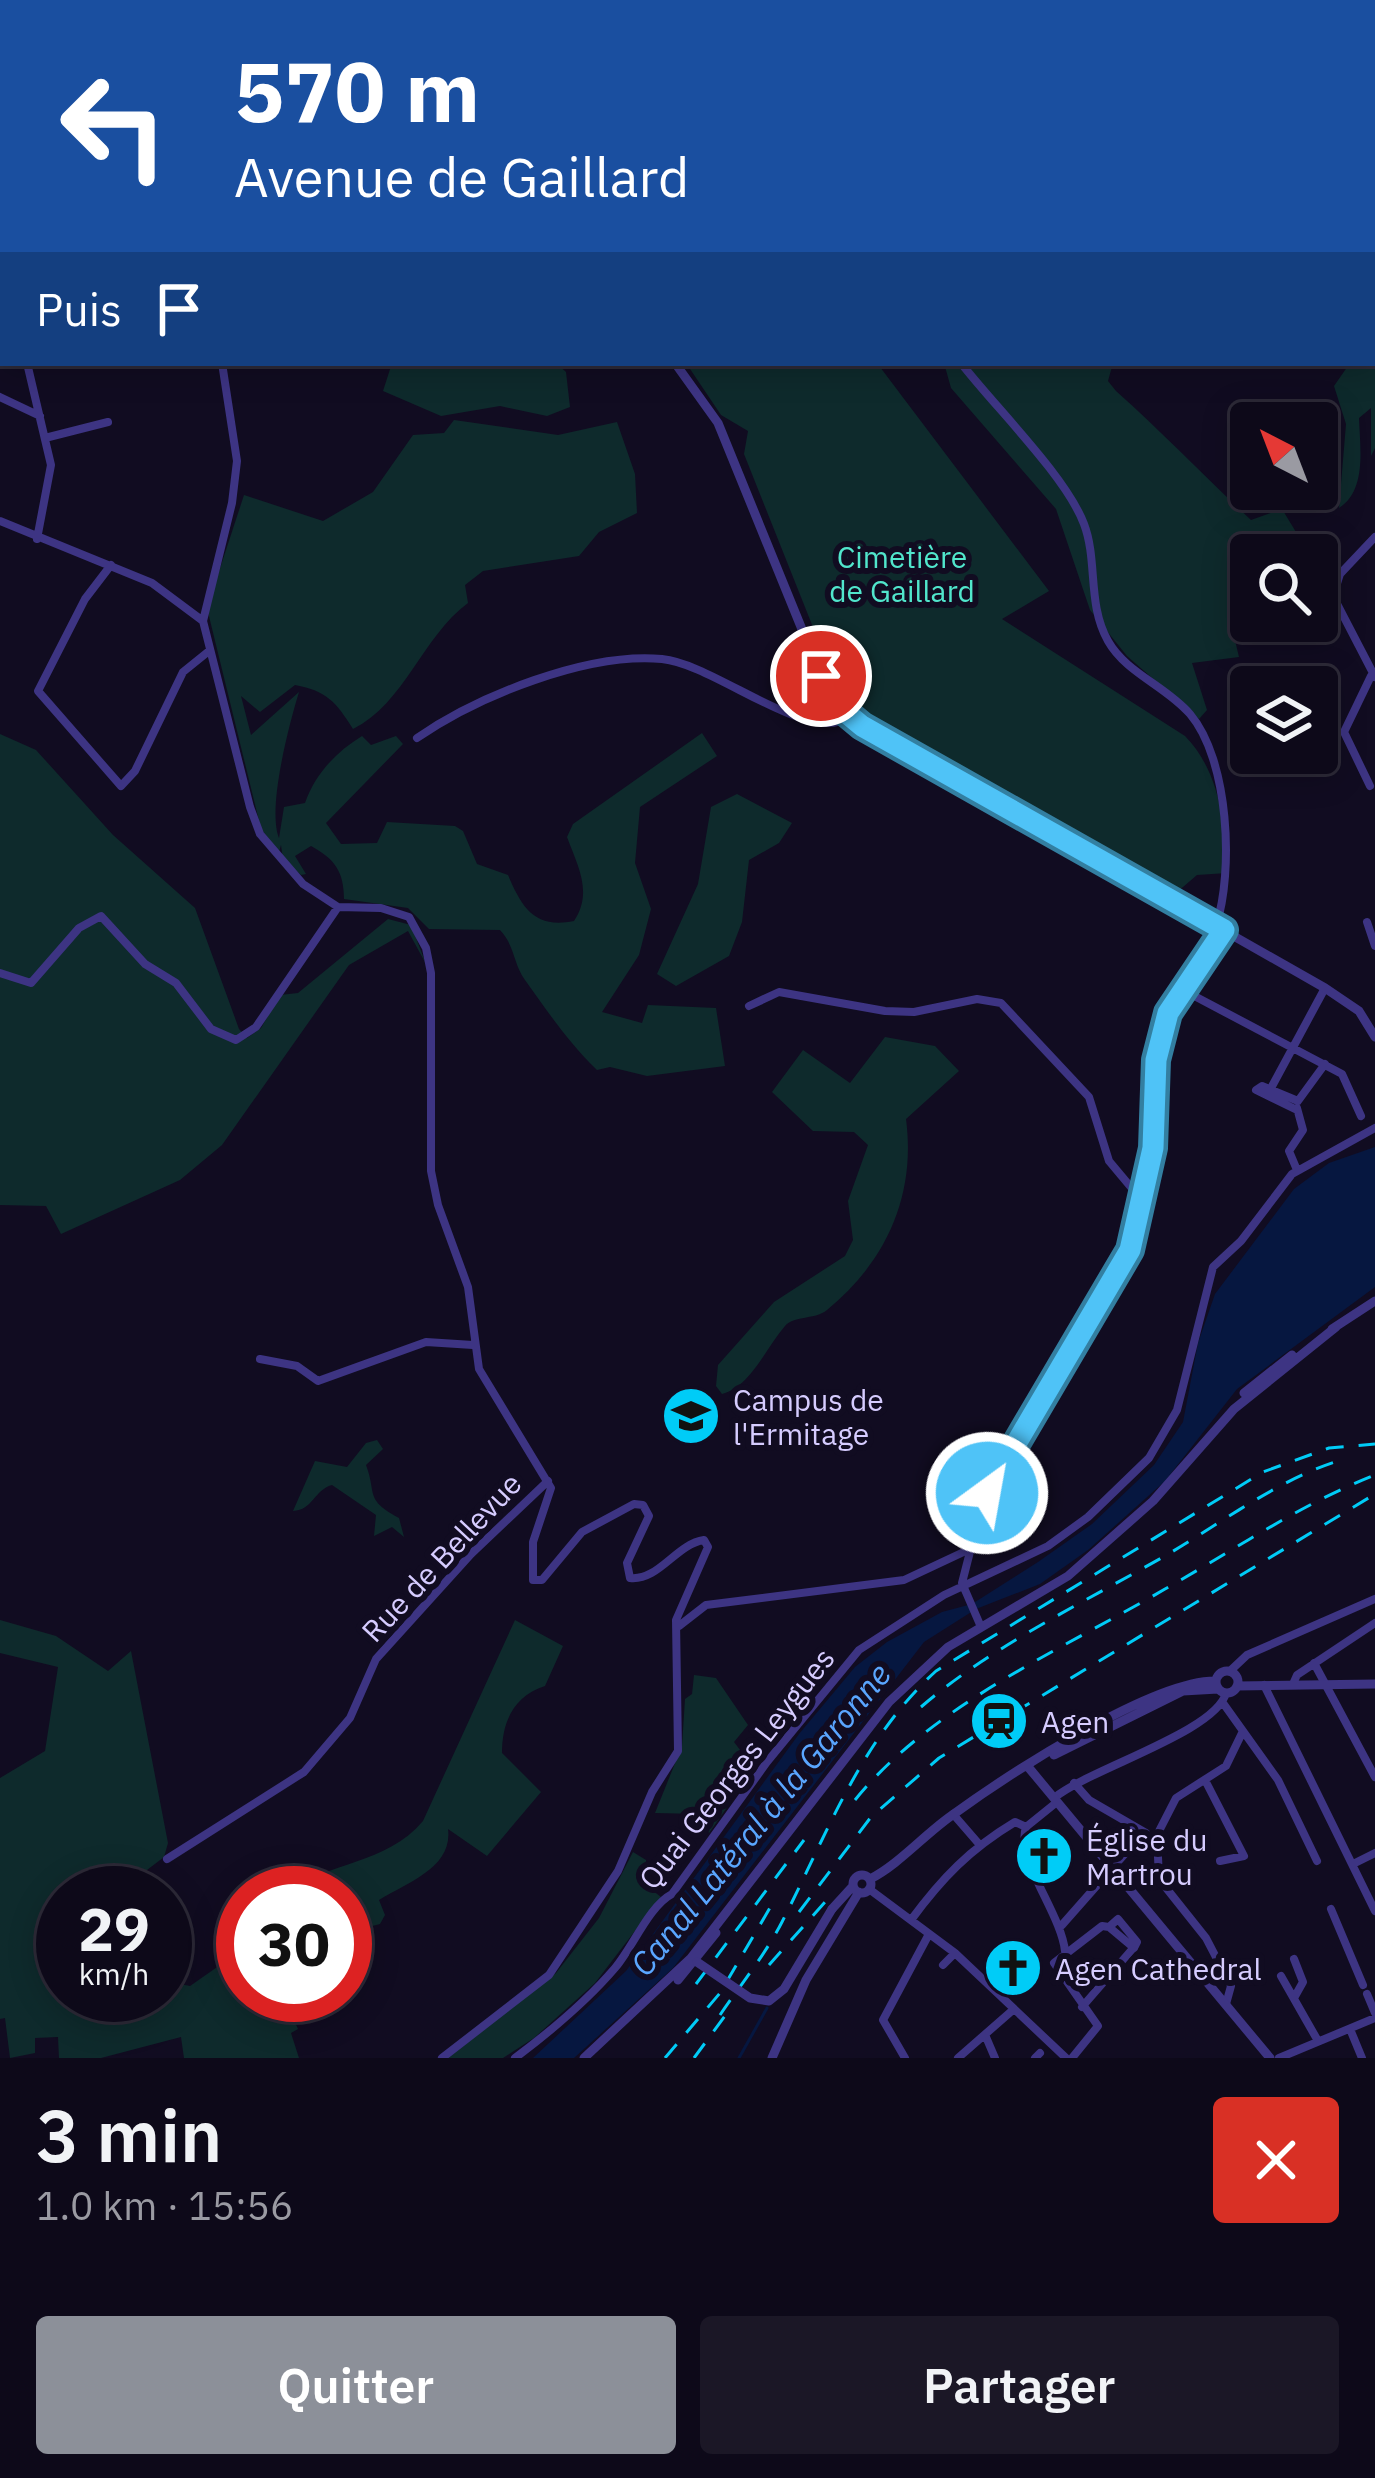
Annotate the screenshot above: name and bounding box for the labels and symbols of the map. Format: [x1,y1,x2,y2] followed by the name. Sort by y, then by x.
[1230,402,1338,510] north arrow
[829,537,975,610] park label: Cimetière de Gaillard
[770,625,872,727] pin
[733,1380,884,1453] place label: Campus de l'Ermitage
[660,1385,722,1447] school or university icon: Campus de l'Ermitage
[924,1430,1050,1556] position arrow
[353,1464,529,1650] street label: Rue de Bellevue
[629,1639,843,1897] street label: Quai Georges Leygues
[620,1654,900,1984] water label: Canal Latéral à la Garonne
[968,1690,1030,1752] station icon: Agen
[1041,1702,1109,1741] place label: Agen
[1086,1820,1207,1893] place label: Église du Martrou
[1013,1825,1075,1887] church icon: Église du Martrou
[216,1866,372,2022] speed limit sign: 30
[982,1937,1044,1999] church icon: Agen Cathedral
[1055,1949,1262,1988] place label: Agen Cathedral

